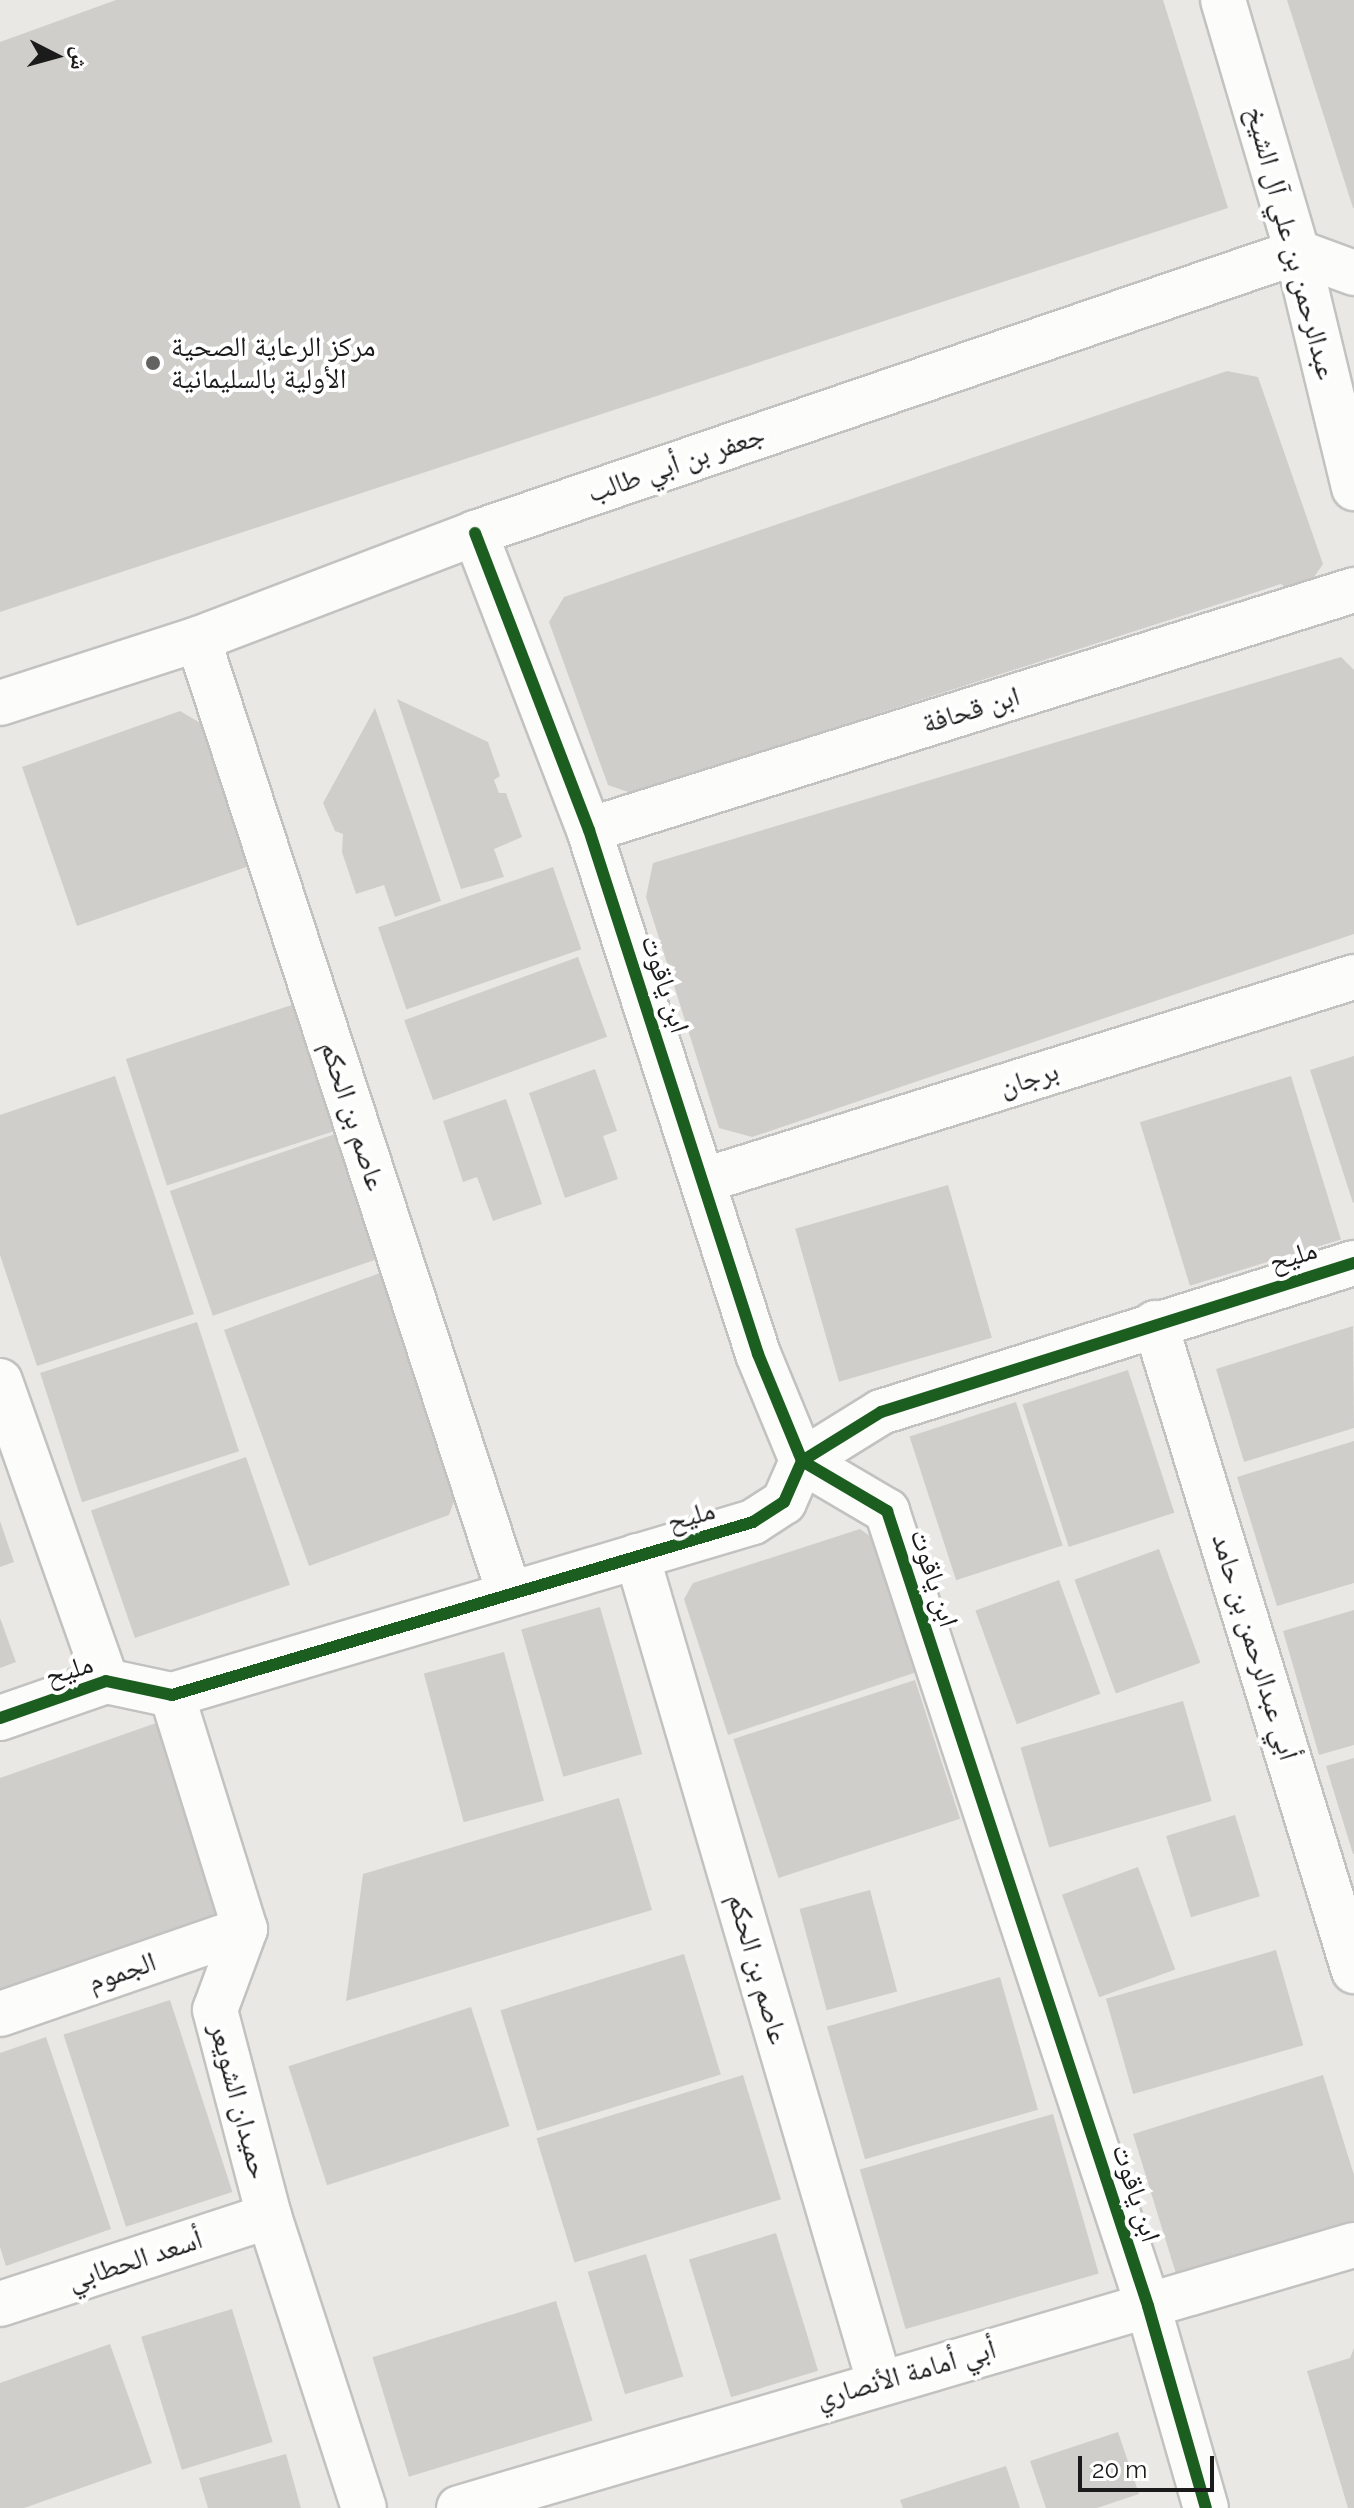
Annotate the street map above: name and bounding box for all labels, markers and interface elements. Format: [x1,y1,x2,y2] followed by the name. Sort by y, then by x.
[16,16,96,96] north arrow
[66,46,94,71] text: ش
[1238,103,1344,383] street label: عبدالرحمن بن علي آل الشيخ
[171,330,375,396] place label: مركز الرعاية الصحية الأولية بالسليمانية
[142,352,164,374] marker: مركز الرعاية الصحية الأولية بالسليمانية
[583,418,769,510] street label: جعفر بن أبي طالب
[918,679,1024,741] street label: ابن قحافة
[633,931,697,1037] street label: ابن ياقوت
[313,1037,393,1195] street label: عاصم بن الحكم
[995,1054,1063,1104] street label: برجان
[1265,1233,1321,1279] street label: مليح
[663,1493,719,1539] street label: مليح
[902,1525,966,1631] street label: ابن ياقوت
[1205,1530,1305,1764] street label: أبي عبدالرحمن بن حامد
[41,1647,97,1693] street label: مليح
[720,1890,796,2048] street label: عاصم بن الحكم
[84,1945,160,1999] street label: الجموم
[202,2020,276,2182] street label: حميدان الشويعر
[1104,2140,1168,2246] street label: ابن ياقوت
[63,2222,207,2298] street label: أسعد الحطابي
[812,2332,1000,2416] street label: أبي أمامة الأنصاري
[1082,2440,1218,2490] scale bar
[1092,2455,1147,2484] text: 20 m

